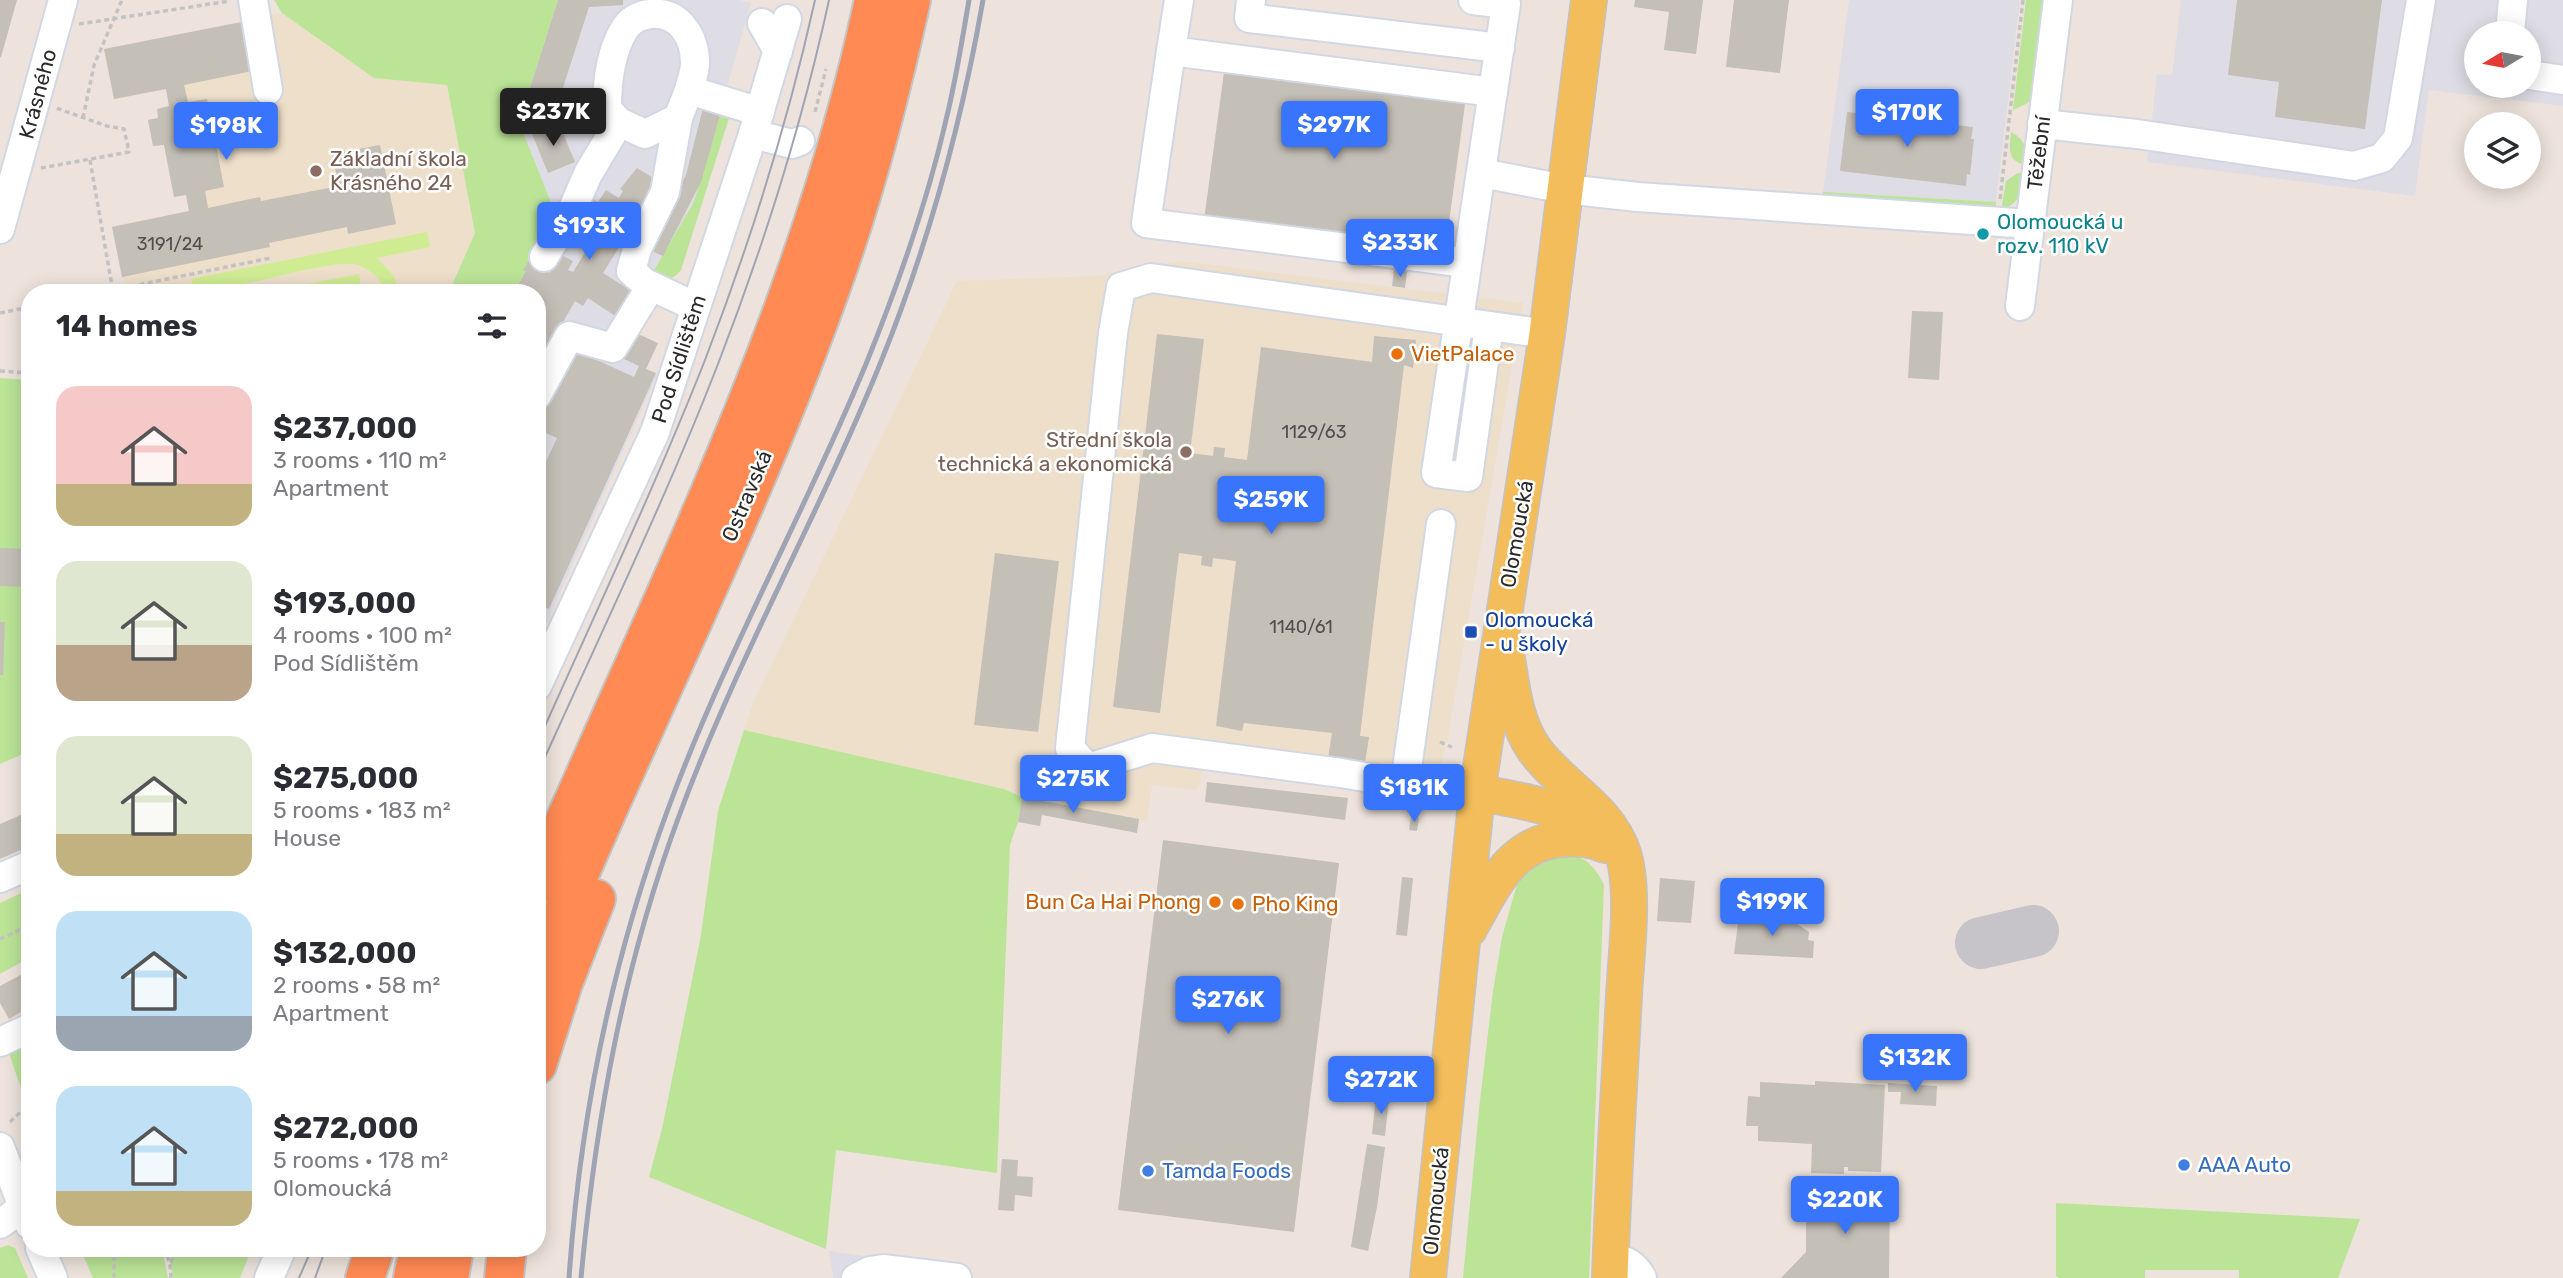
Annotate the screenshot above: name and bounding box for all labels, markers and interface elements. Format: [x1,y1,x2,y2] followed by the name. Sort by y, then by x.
[2464,21,2541,98] north arrow
[2464,21,2541,189] map controls
[14,46,62,142] street label: Krásného
[504,88,602,148] pin: $237K
[1858,90,1956,149] pin: $170K
[516,97,590,125] text: $237K
[1872,98,1942,126] text: $170K
[177,102,275,162] pin: $198K
[1285,102,1383,161] pin: $297K
[1297,110,1371,138] text: $297K
[190,111,262,139] text: $198K
[2464,112,2541,189] button: layers
[2022,114,2056,191] street label: Těžební
[330,146,467,195] place label: Základní škola Krásného 24
[308,163,324,179] marker: Základní škola Krásného 24
[540,202,638,262] pin: $193K
[1997,209,2123,258] place label: Olomoucká u rozv. 110 kV
[553,211,625,239] text: $193K
[1351,219,1449,279] pin: $233K
[1975,226,1991,242] marker: Olomoucká u rozv. 110 kV
[1362,228,1438,256] text: $233K
[137,233,203,255] house number: 3191/24
[646,292,711,426] street label: Pod Sídlištěm
[473,307,511,345] icon: filters
[56,308,198,344] text: 14 homes
[1411,341,1515,366] place label: VietPalace
[1389,346,1405,362] marker: VietPalace
[273,410,417,446] text: $237,000
[112,414,196,498] icon: home
[1281,421,1347,443] house number: 1129/63
[938,427,1172,476] place label: Střední škola technická a ekonomická
[1178,444,1194,460] marker: Střední škola technická a ekonomická
[273,446,447,474] text: 3 rooms · 110 m²
[716,446,777,545] street label: Ostravská
[273,474,389,502] text: Apartment
[1222,476,1320,536] pin: $259K
[1495,478,1538,590] street label: Olomoucká
[1233,485,1309,513] text: $259K
[273,585,416,621] text: $193,000
[112,589,196,673] icon: home
[1485,607,1594,656] place label: Olomoucká - u školy
[1269,616,1333,638] house number: 1140/61
[273,621,452,649] text: 4 rooms · 100 m²
[1463,624,1479,640] marker: Olomoucká - u školy
[273,649,419,677] text: Pod Sídlištěm
[1024,756,1122,815] pin: $275K
[273,760,418,796] text: $275,000
[112,764,196,848] icon: home
[1036,764,1110,792] text: $275K
[1365,764,1463,824] pin: $181K
[1379,773,1449,801] text: $181K
[273,796,450,824] text: 5 rooms · 183 m²
[273,824,341,852] text: House
[1723,878,1821,938] pin: $199K
[1736,887,1808,915] text: $199K
[1025,889,1201,914] place label: Bun Ca Hai Phong
[1252,891,1338,916] place label: Pho King
[1207,894,1223,910] marker: Bun Ca Hai Phong
[1230,896,1246,912] marker: Pho King
[273,935,417,971] text: $132,000
[112,939,196,1023] icon: home
[273,971,440,999] text: 2 rooms · 58 m²
[1179,976,1277,1036] pin: $276K
[1191,985,1265,1013] text: $276K
[273,999,389,1027] text: Apartment
[1866,1034,1964,1094] pin: $132K
[1879,1043,1951,1071] text: $132K
[1332,1056,1430,1116] pin: $272K
[1344,1065,1418,1093] text: $272K
[273,1110,419,1146] text: $272,000
[112,1114,196,1198] icon: home
[273,1146,448,1174] text: 5 rooms · 178 m²
[1417,1146,1454,1256] street label: Olomoucká
[2198,1152,2291,1177] place label: AAA Auto
[2176,1157,2192,1173] marker: AAA Auto
[1162,1158,1291,1183] place label: Tamda Foods
[1140,1163,1156,1179] marker: Tamda Foods
[273,1174,392,1202] text: Olomoucká
[1796,1176,1894,1236] pin: $220K
[1807,1185,1883,1213] text: $220K

